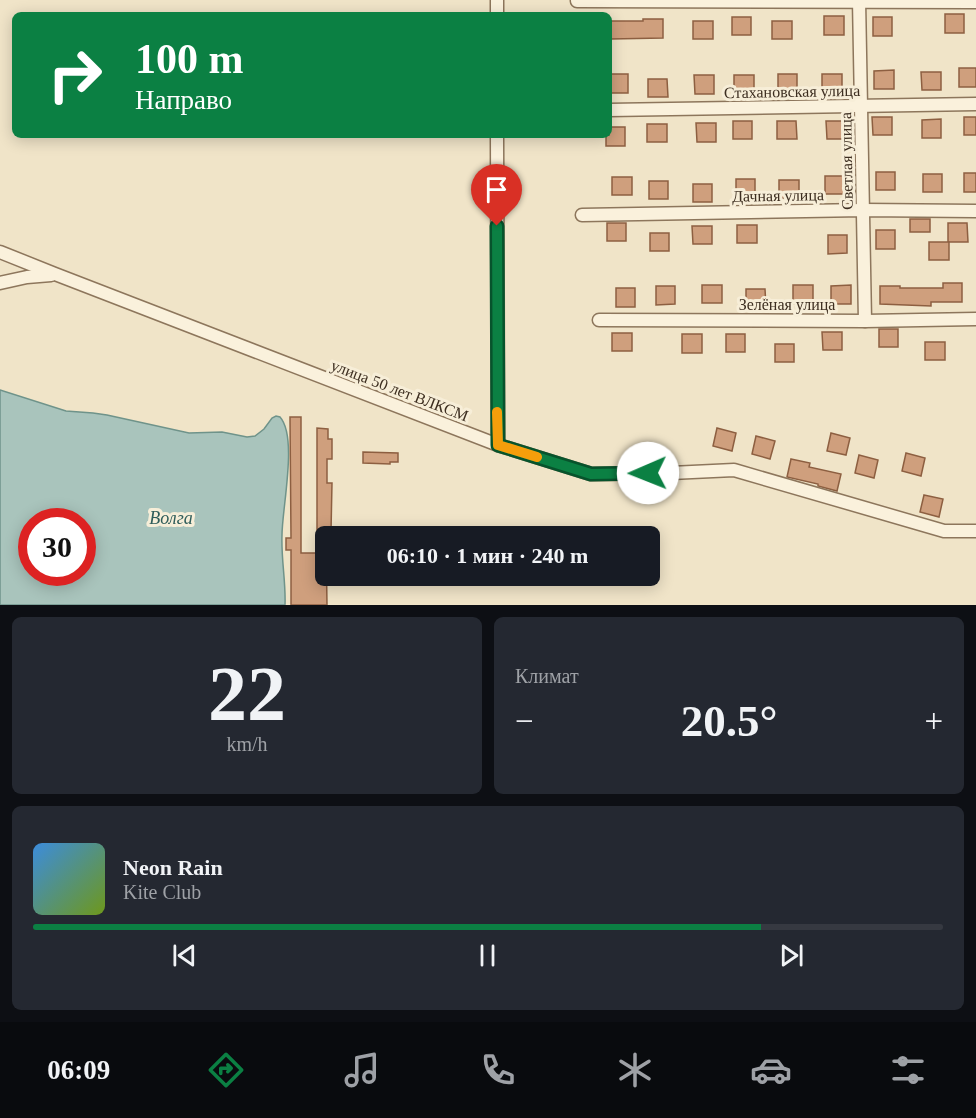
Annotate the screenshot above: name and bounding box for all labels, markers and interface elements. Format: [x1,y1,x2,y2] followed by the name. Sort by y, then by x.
[36,36,114,114] icon: right
[135,36,244,82] text: 100 m
[724,82,860,102] street label: Стахановская улица
[135,85,232,115] text: Направо
[837,112,857,210] street label: Светлая улица
[471,164,522,226] pin
[480,173,513,206] icon: arrive
[732,186,824,206] street label: Дачная улица
[739,296,835,314] street label: Зелёная улица
[328,356,471,425] street label: улица 50 лет ВЛКСМ
[616,441,680,505] position arrow
[18,508,96,586] speed limit sign: 30
[149,508,193,528] water label: Волга
[387,543,588,568] text: 06:10 · 1 мин · 240 m
[208,650,286,737] text: 22
[515,665,579,687] text: Климат
[681,696,777,746] text: 20.5°
[515,703,534,739] text: −
[924,703,943,739] text: +
[226,733,268,755] text: km/h
[123,855,223,880] text: Neon Rain
[123,881,201,903] text: Kite Club
[168,939,201,972] icon: previous
[471,939,504,972] icon: pause
[775,939,808,972] icon: next
[205,1049,247,1091] icon: directions
[341,1049,383,1091] icon: music
[477,1049,519,1091] icon: phone
[614,1049,656,1091] icon: climate
[750,1049,792,1091] icon: car
[887,1049,929,1091] icon: filters
[47,1055,110,1085] text: 06:09

